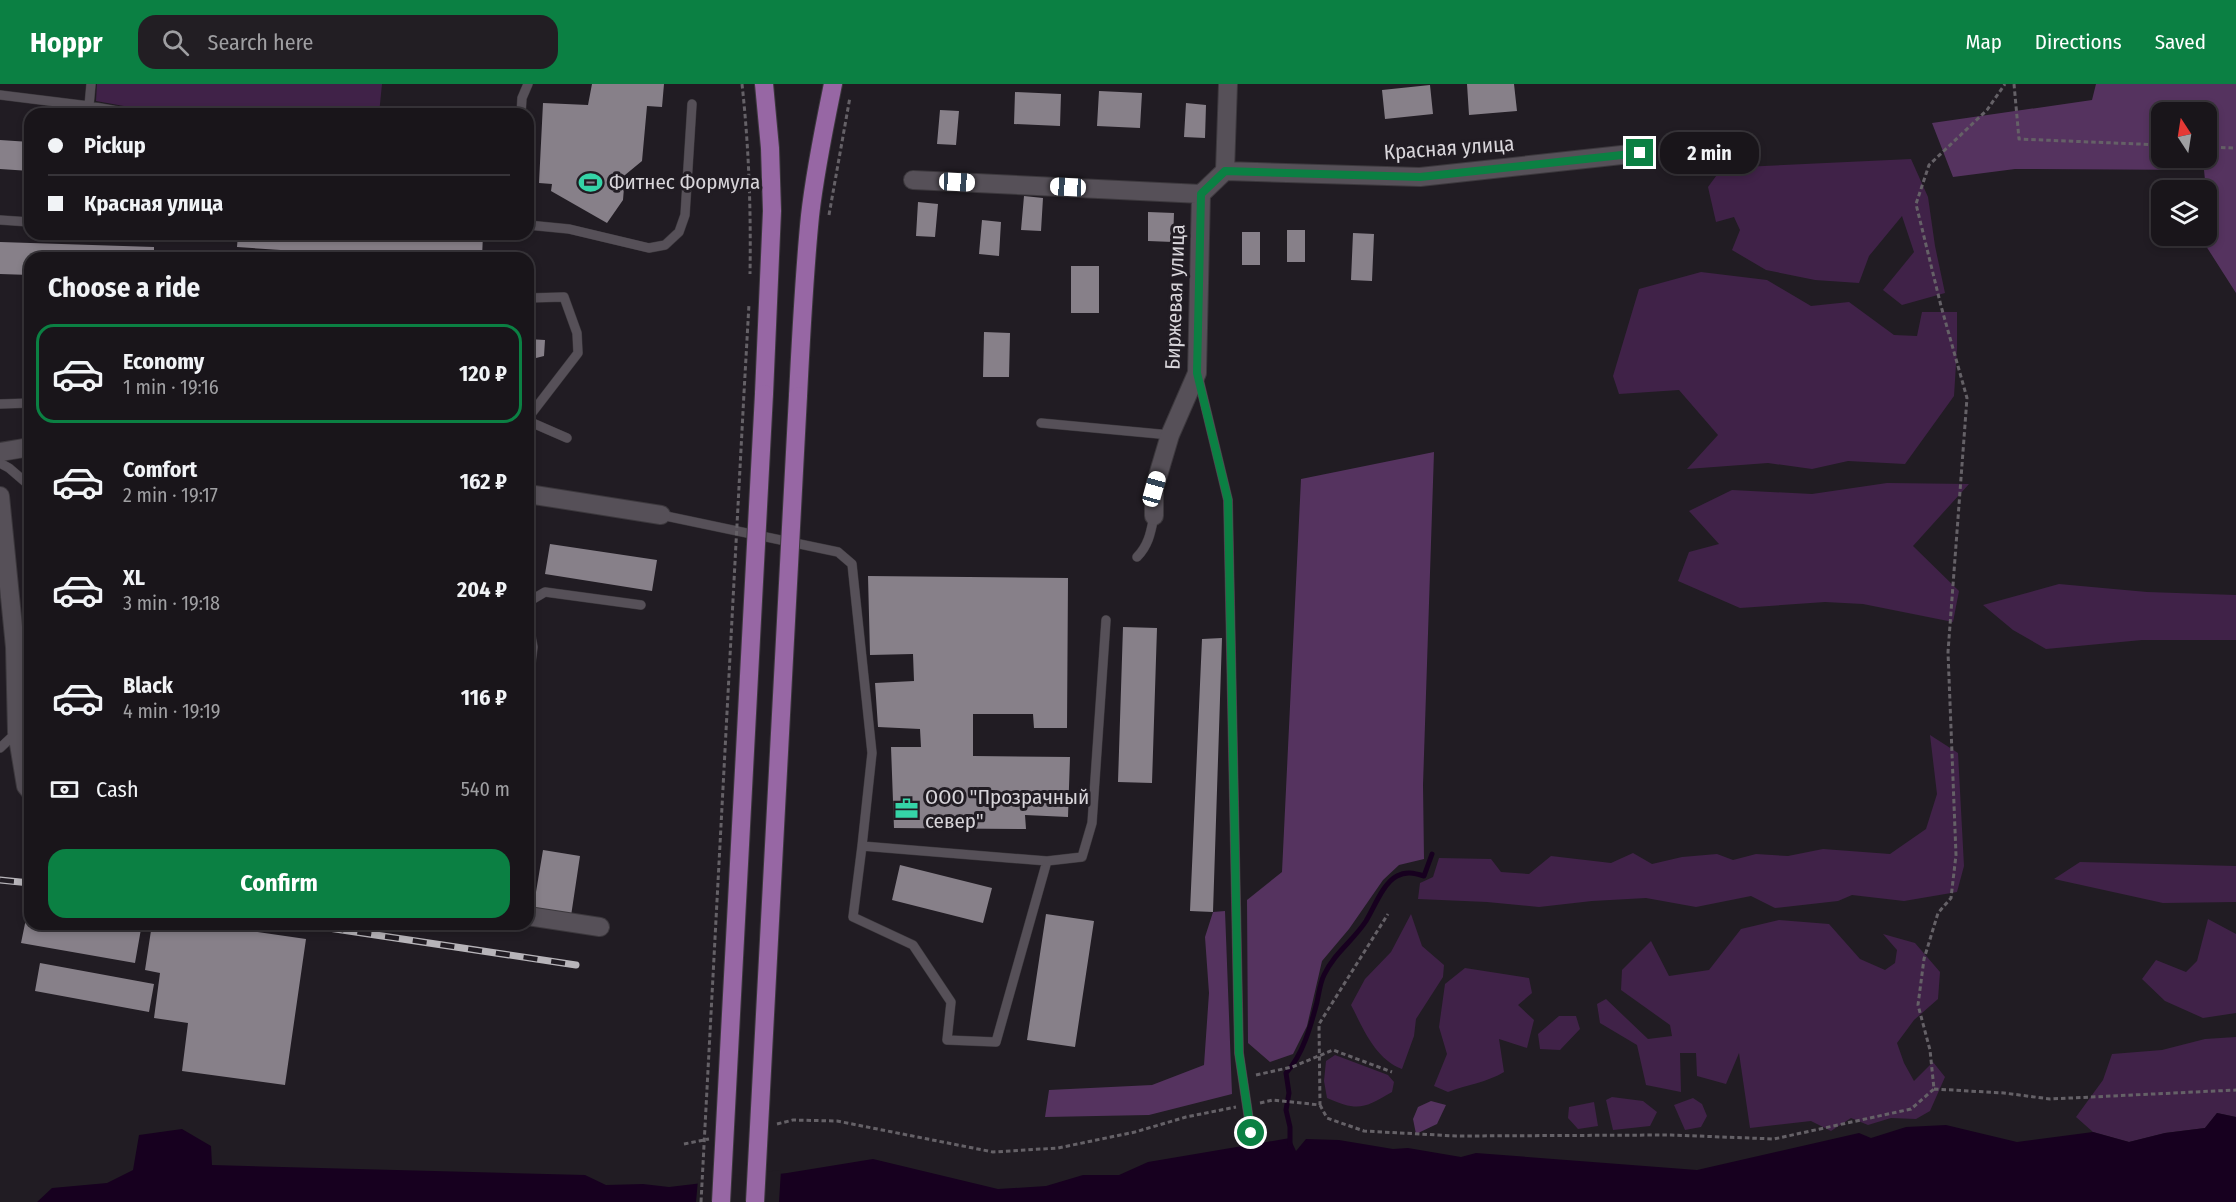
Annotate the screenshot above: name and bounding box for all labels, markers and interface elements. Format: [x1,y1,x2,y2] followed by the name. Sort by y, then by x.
[138,15,558,69] search box
[30,26,102,59] text: Hoppr
[159,26,192,59] icon: search
[207,29,313,56] text: Search here
[1965,29,2002,55] text: Map
[2035,29,2122,55] text: Directions
[2155,29,2206,55] text: Saved
[2151,102,2217,168] north arrow
[2151,102,2217,246] map controls
[1383,130,1515,166] street label: Красная улица
[84,132,146,159] text: Pickup
[1661,132,1760,174] callout: 2 min
[1626,139,1653,166] route end
[1687,141,1732,165] text: 2 min
[578,169,604,195] sports icon: Фитнес Формула
[609,169,760,195] place label: Фитнес Формула
[939,172,975,192] car
[1050,177,1086,197] car
[2151,180,2217,246] button: layers
[84,190,223,217] text: Красная улица
[1159,224,1191,370] street label: Биржевая улица
[48,272,200,304] text: Choose a ride
[51,347,105,401] icon: car
[123,348,204,375] text: Economy
[459,360,507,387] text: 120 ₽
[123,375,219,399] text: 1 min · 19:16
[51,455,105,509] icon: car
[123,456,197,483] text: Comfort
[460,468,507,495] text: 162 ₽
[1140,469,1168,509] car
[123,483,218,507] text: 2 min · 19:17
[51,563,105,617] icon: car
[123,564,145,591] text: XL
[457,576,507,603] text: 204 ₽
[123,591,220,615] text: 3 min · 19:18
[51,671,105,725] icon: car
[123,672,173,699] text: Black
[461,684,507,711] text: 116 ₽
[123,699,220,723] text: 4 min · 19:19
[48,773,81,806] icon: cash
[96,776,139,803] text: Cash
[461,777,510,801] text: 540 m
[925,784,1089,834] place label: ООО "Прозрачный север"
[894,796,920,822] office icon: ООО "Прозрачный север"
[48,849,510,918] button: Confirm
[1237,1119,1264,1146] route start

